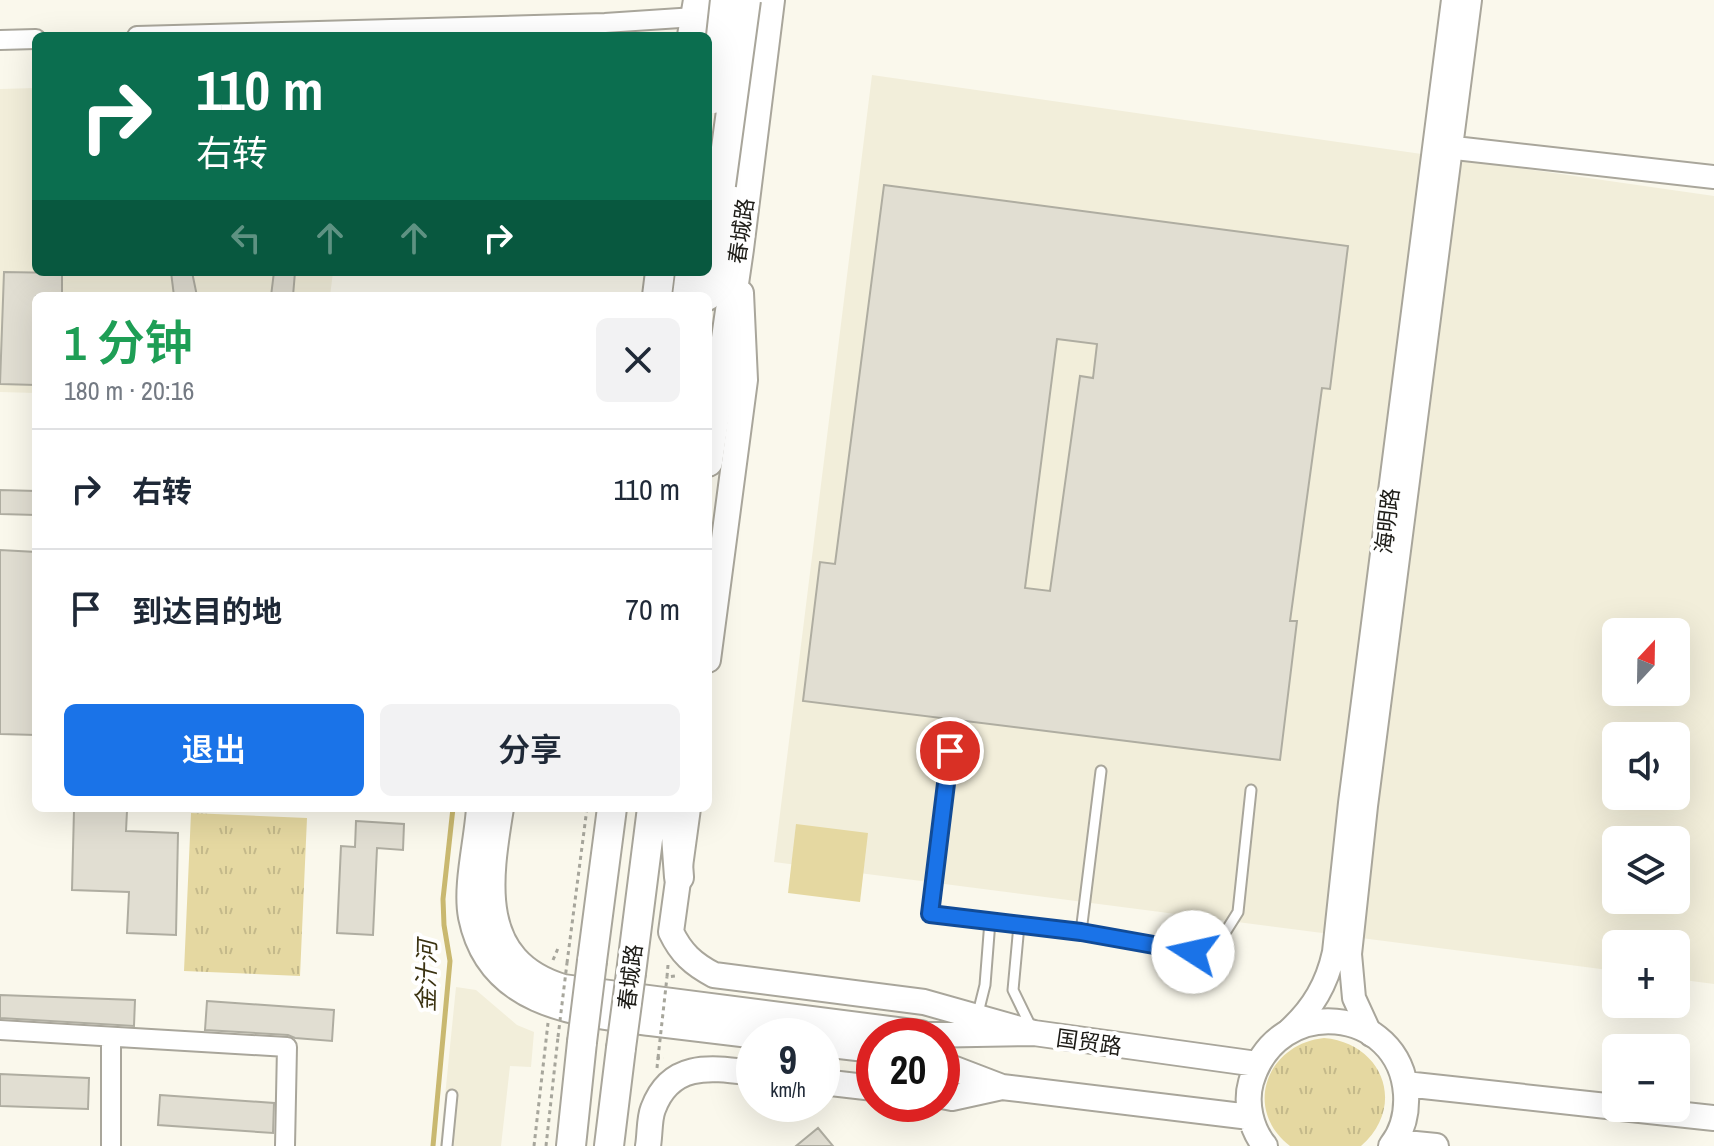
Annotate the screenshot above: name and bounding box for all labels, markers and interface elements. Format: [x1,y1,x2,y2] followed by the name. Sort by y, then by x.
[196,52,324,127] text: 110 m
[64,64,168,168] icon: right
[196,129,268,177] text: 右转
[722,196,760,266] street label: 春城路
[224,216,268,260] icon: left
[308,216,352,260] icon: ahead
[392,216,436,260] icon: ahead
[476,216,520,260] icon: right
[64,310,193,375] text: 1 分钟
[596,318,680,402] button: close
[64,373,194,408] text: 180 m · 20:16
[64,467,108,511] icon: right
[613,469,680,509] text: 110 m
[132,471,192,511] text: 右转
[1368,486,1406,556] street label: 海明路
[64,587,108,631] icon: arrive
[625,589,680,629] text: 70 m
[132,591,282,631] text: 到达目的地
[1602,618,1690,706] north arrow
[1602,618,1690,1122] map controls
[64,704,364,796] button: 退出
[380,704,680,796] button: 分享
[916,717,984,785] pin
[1602,722,1690,810] button: sound
[928,729,972,773] icon: arrive
[1602,826,1690,914] button: layers
[1151,910,1235,994] position arrow
[1602,930,1690,1018] button: +
[409,936,443,1012] water label: 金汁河
[611,942,649,1012] street label: 春城路
[856,1018,960,1122] speed limit sign: 20
[1054,1023,1124,1061] street label: 国贸路
[779,1033,797,1086] text: 9
[1602,1034,1690,1122] button: −
[770,1076,806,1103] text: km/h

